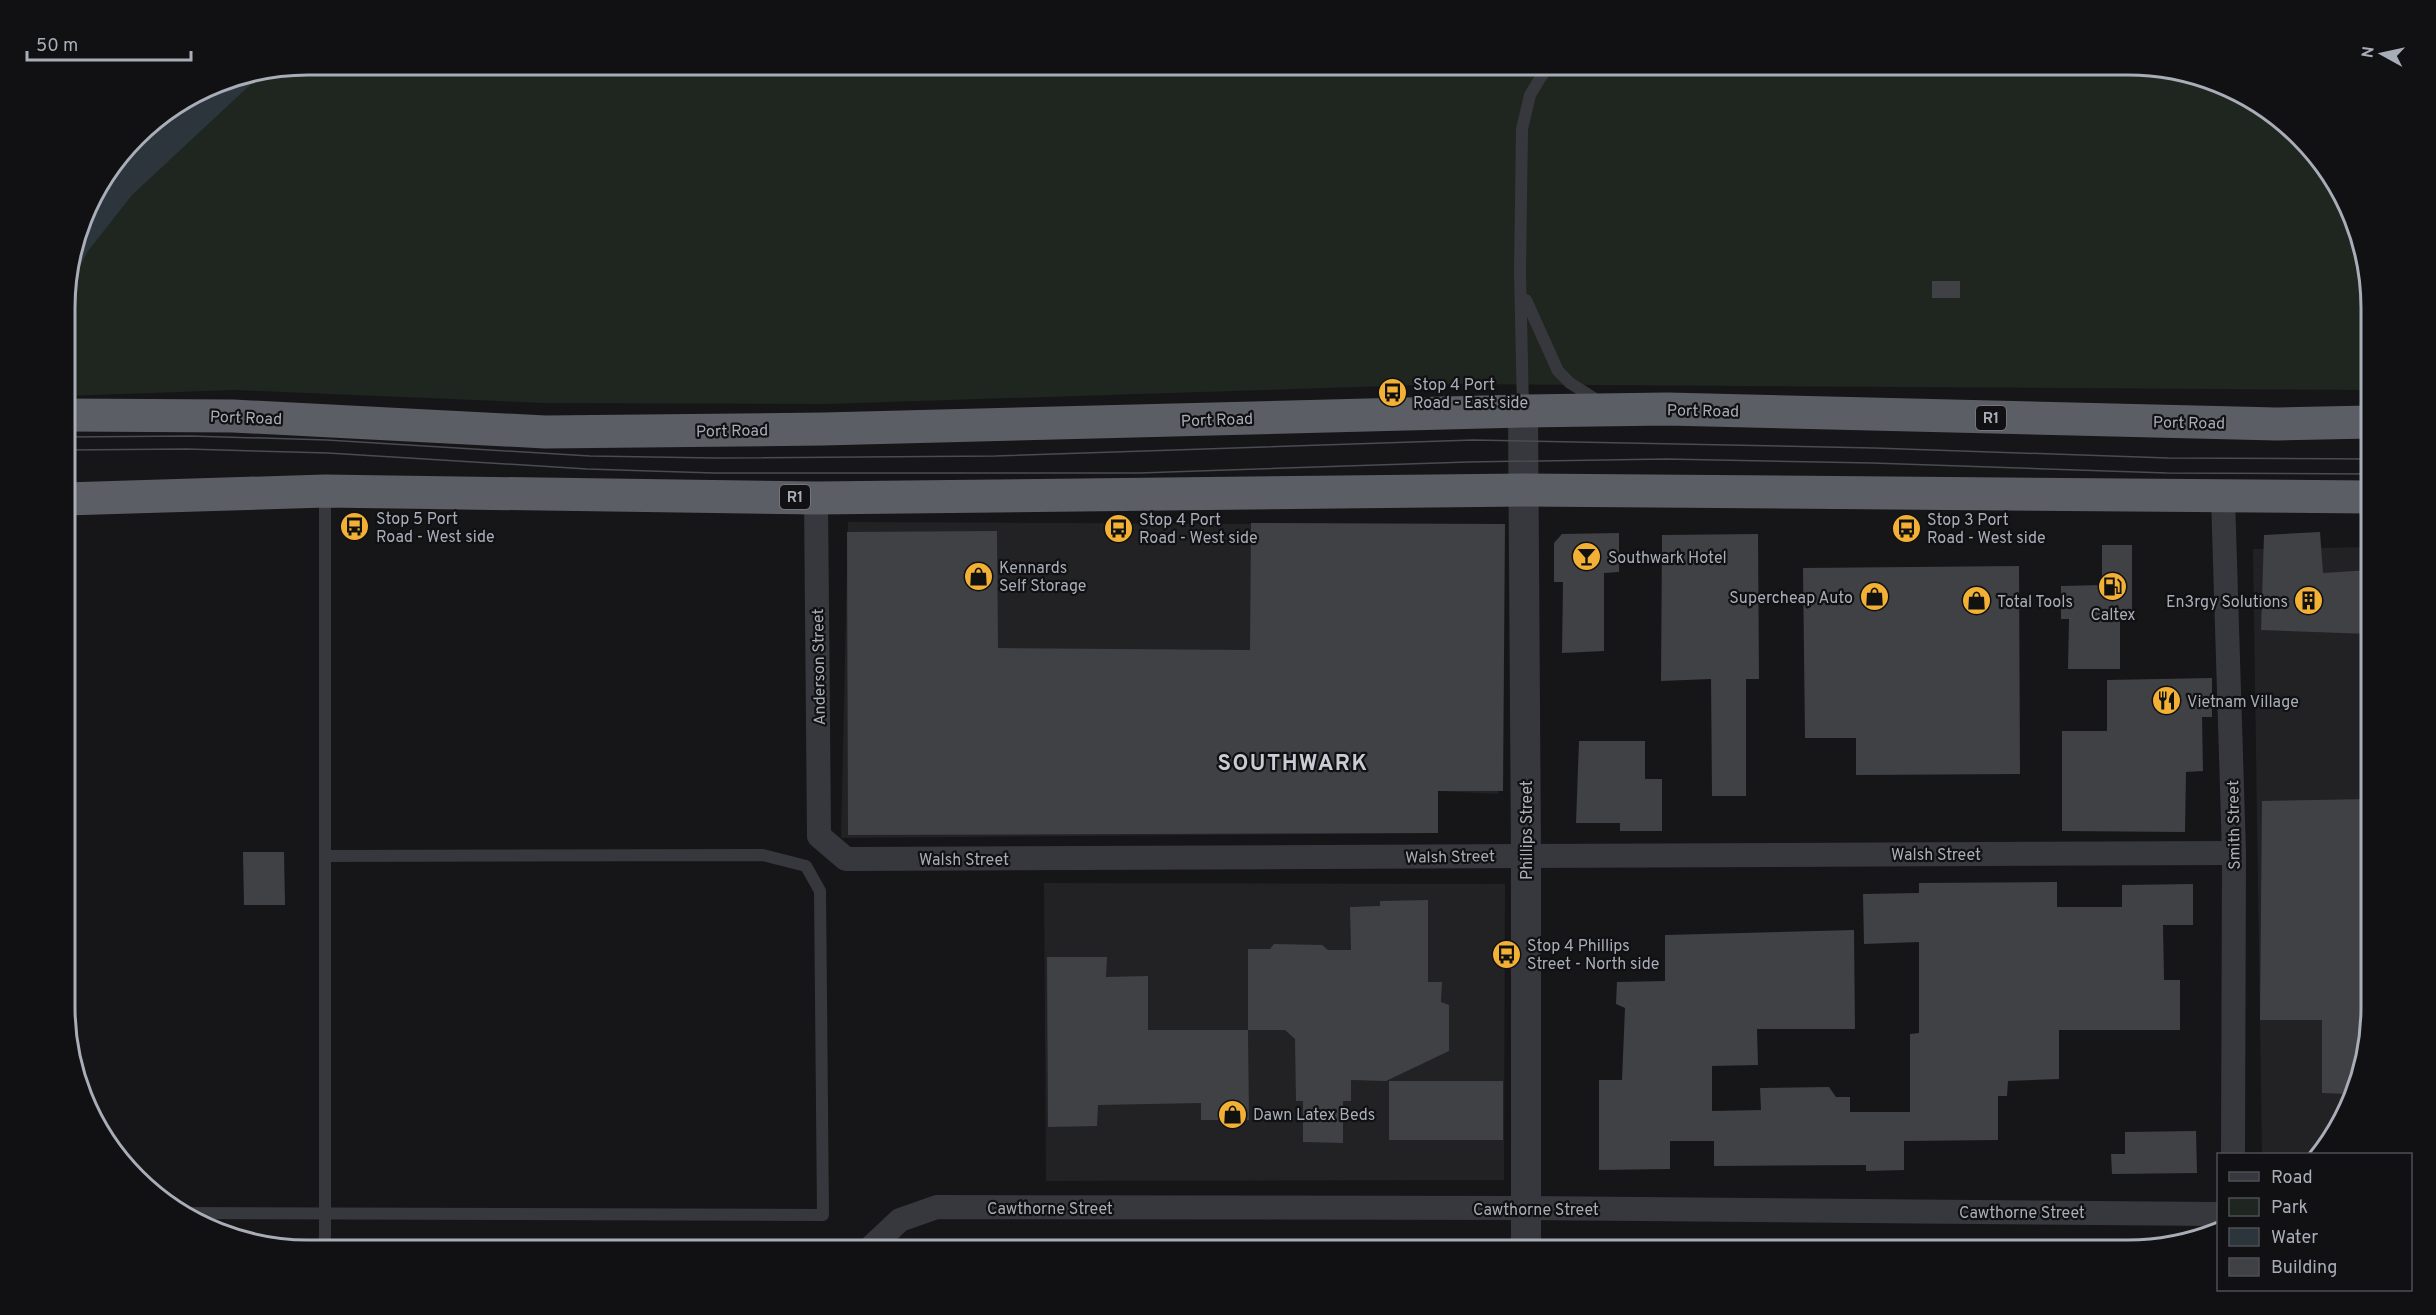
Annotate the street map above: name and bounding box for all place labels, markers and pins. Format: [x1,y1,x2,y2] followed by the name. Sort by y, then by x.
[1413,376,1528,414] place label: Stop 4 Port Road - East side
[1376,377,1408,409] bus stop icon: Stop 4 Port Road - East side
[376,510,495,548] place label: Stop 5 Port Road - West side
[339,511,371,543] bus stop icon: Stop 5 Port Road - West side
[1139,511,1258,549] place label: Stop 4 Port Road - West side
[1927,511,2046,549] place label: Stop 3 Port Road - West side
[1102,512,1134,544] bus stop icon: Stop 4 Port Road - West side
[1890,512,1922,544] bus stop icon: Stop 3 Port Road - West side
[1571,541,1603,573] bar icon: Southwark Hotel
[1608,549,1727,569] place label: Southwark Hotel
[999,559,1086,597] place label: Kennards Self Storage
[962,560,994,592] shop icon: Kennards Self Storage
[2097,570,2129,602] fuel station icon: Caltex
[1858,581,1890,613] shop icon: Supercheap Auto
[1960,585,1992,617] shop icon: Total Tools
[2293,585,2325,617] building icon: En3rgy Solutions
[1729,589,1853,609] place label: Supercheap Auto
[1997,593,2073,613] place label: Total Tools
[2166,593,2288,613] place label: En3rgy Solutions
[2090,606,2136,626] place label: Caltex
[2150,685,2182,717] restaurant icon: Vietnam Village
[2187,693,2299,713] place label: Vietnam Village
[1527,937,1659,975] place label: Stop 4 Phillips Street - North side
[1490,938,1522,970] bus stop icon: Stop 4 Phillips Street - North side
[1216,1098,1248,1130] shop icon: Dawn Latex Beds
[1253,1106,1375,1126] place label: Dawn Latex Beds

